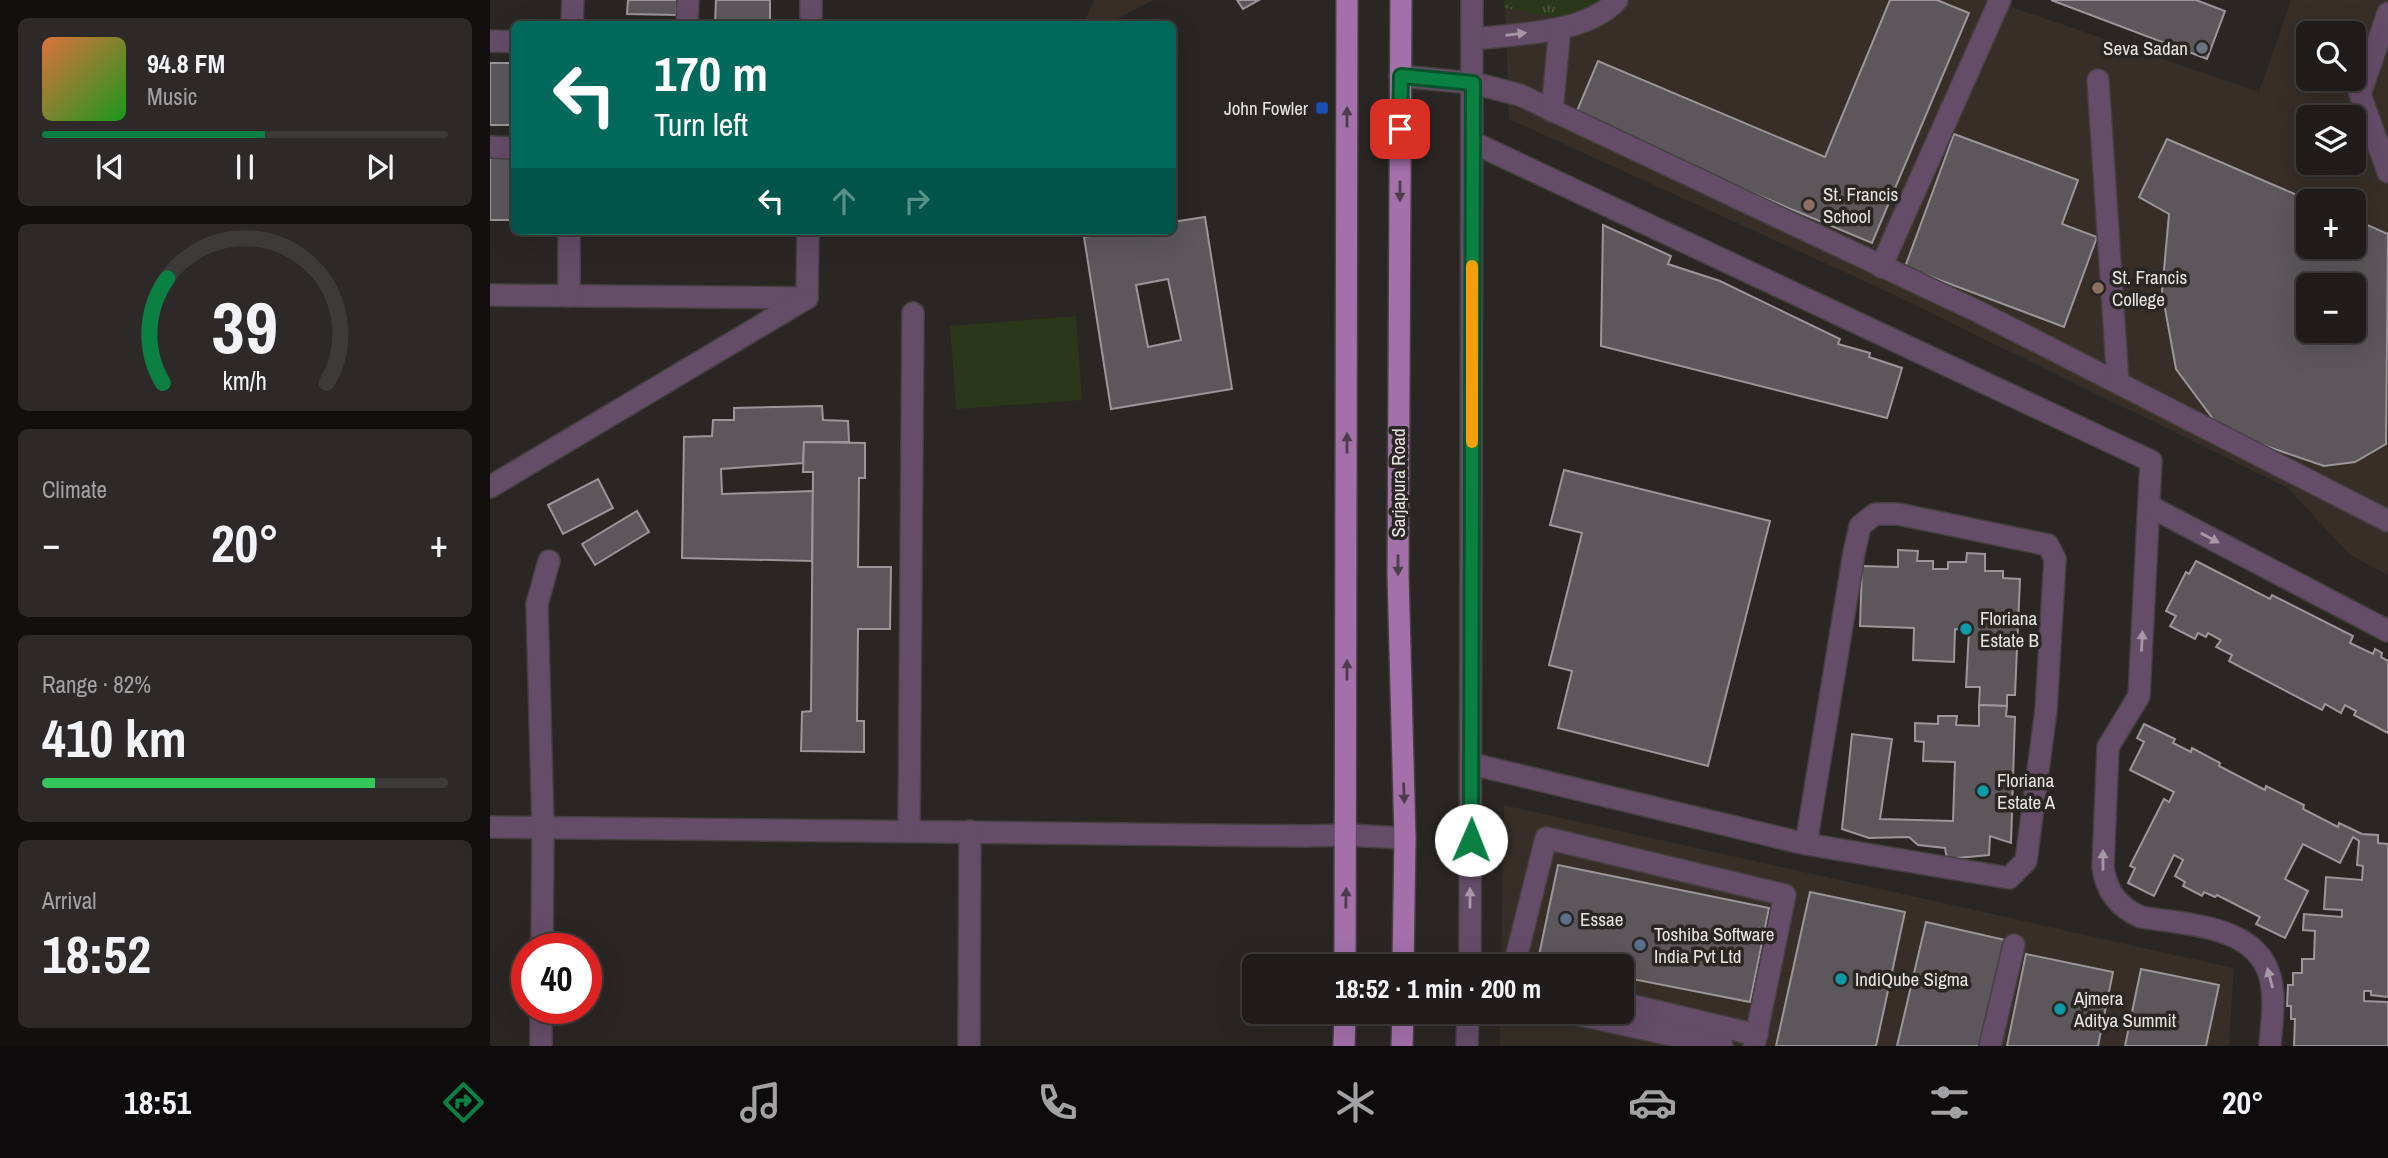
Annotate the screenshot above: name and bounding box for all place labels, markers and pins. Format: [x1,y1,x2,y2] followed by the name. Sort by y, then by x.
[2103,35,2188,61] place label: Seva Sadan
[2194,40,2210,56] marker: Seva Sadan
[1224,95,1309,121] place label: John Fowler
[1370,99,1430,159] pin
[1314,100,1330,116] marker: John Fowler
[1823,181,1899,229] place label: St. Francis School
[1801,197,1817,213] marker: St. Francis School
[2112,264,2188,312] place label: St. Francis College
[2090,280,2106,296] marker: St. Francis College
[1980,605,2039,653] place label: Floriana Estate B
[1958,621,1974,637] marker: Floriana Estate B
[1997,767,2056,815] place label: Floriana Estate A
[1975,783,1991,799] marker: Floriana Estate A
[1580,906,1623,932] place label: Essae
[1558,911,1574,927] marker: Essae
[1654,921,1774,969] place label: Toshiba Software India Pvt Ltd
[1632,937,1648,953] marker: Toshiba Software India Pvt Ltd
[1855,966,1969,992] place label: IndiQube Sigma
[1833,971,1849,987] marker: IndiQube Sigma
[2073,985,2177,1033] place label: Ajmera Aditya Summit
[2052,1001,2068,1017] marker: Ajmera Aditya Summit

